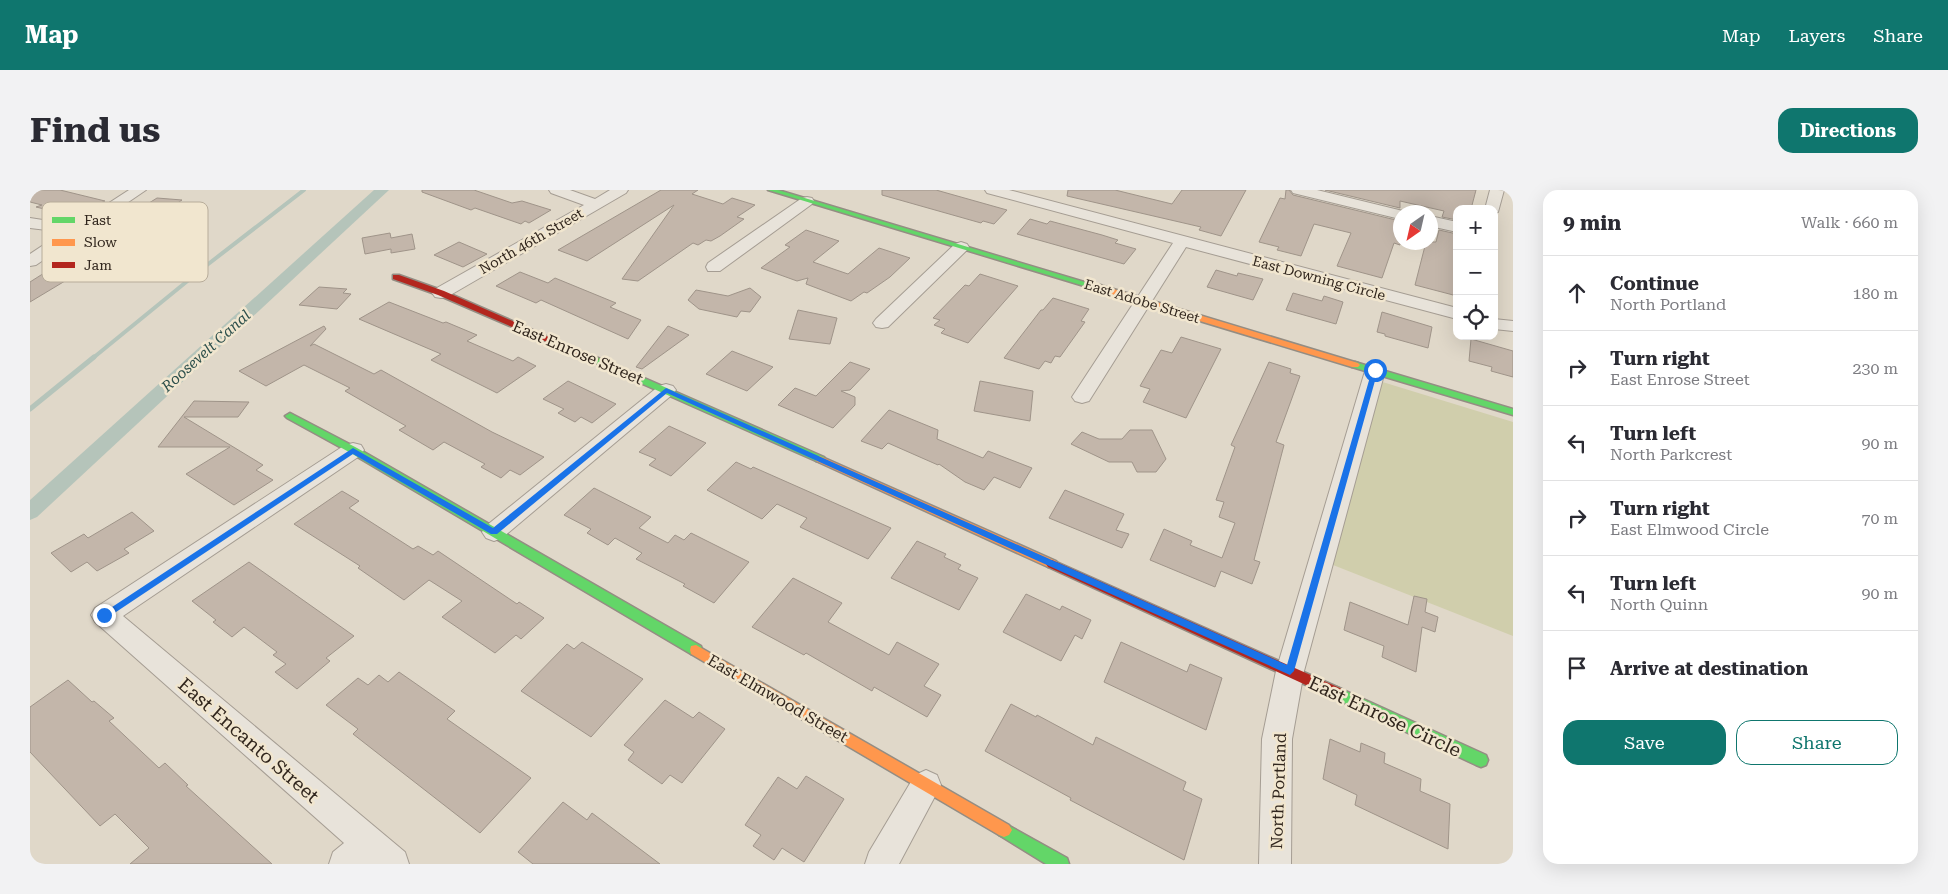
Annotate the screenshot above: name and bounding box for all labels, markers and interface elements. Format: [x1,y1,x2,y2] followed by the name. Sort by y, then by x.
[25,21,79,49] text: Map
[1722,25,1761,46] text: Map
[1789,25,1845,46] text: Layers
[1873,25,1923,46] text: Share
[1778,108,1918,153] button: Directions
[30,110,160,151] text: Find us
[42,202,208,282] legend
[476,205,586,277] street label: North 46th Street
[1393,205,1438,250] north arrow
[1453,205,1498,340] map controls
[1453,205,1498,250] button: +
[1563,211,1621,235] text: 9 min
[84,212,111,228] text: Fast
[1801,213,1898,232] text: Walk · 660 m
[84,234,117,250] text: Slow
[1453,250,1498,295] button: −
[1251,253,1388,304] street label: East Downing Circle
[84,257,112,273] text: Jam
[1610,272,1699,295] text: Continue
[1082,276,1202,326] street label: East Adobe Street
[1563,279,1591,307] icon: ahead
[1852,284,1898,303] text: 180 m
[1453,295,1498,340] button: locate
[1610,295,1726,314] text: North Portland
[157,306,255,396] water label: Roosevelt Canal
[510,316,646,389] street label: East Enrose Street
[1610,347,1710,370] text: Turn right
[1563,354,1591,382] icon: right
[1364,359,1387,382] route start
[1852,359,1898,378] text: 230 m
[1610,370,1750,389] text: East Enrose Street
[1610,422,1696,445] text: Turn left
[1563,429,1591,457] icon: left
[1861,434,1898,453] text: 90 m
[1610,445,1732,464] text: North Parkcrest
[1610,497,1710,520] text: Turn right
[1563,504,1591,532] icon: right
[1861,509,1898,528] text: 70 m
[1610,520,1769,539] text: East Elmwood Circle
[1610,572,1696,595] text: Turn left
[1563,579,1591,607] icon: left
[1861,584,1898,603] text: 90 m
[1610,595,1708,614] text: North Quinn
[93,604,116,627] route end
[704,650,851,746] street label: East Elmwood Street
[1563,654,1591,682] icon: arrive
[1610,657,1808,680] text: Arrive at destination
[1305,671,1465,762] street label: East Enrose Circle
[174,673,324,808] street label: East Encanto Street
[1563,720,1726,765] button: Save
[1736,720,1898,765] button: Share
[1267,733,1290,850] street label: North Portland

